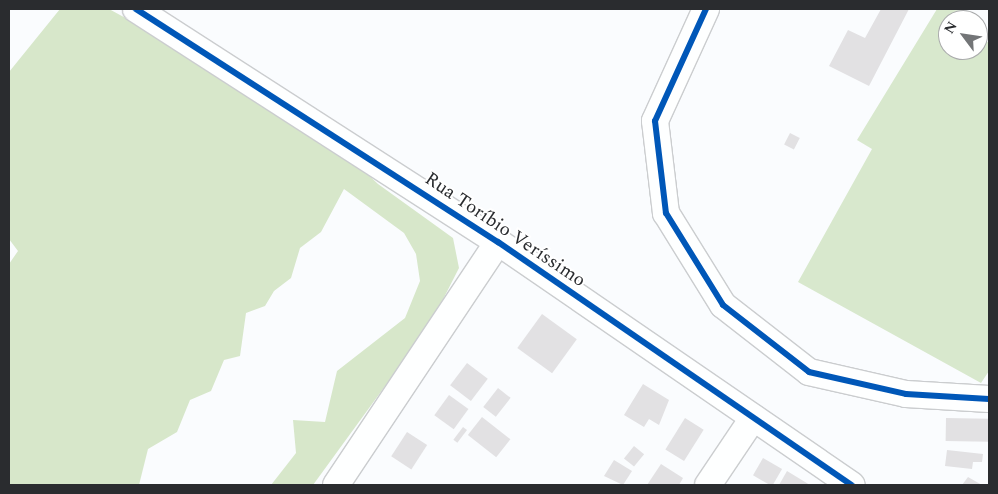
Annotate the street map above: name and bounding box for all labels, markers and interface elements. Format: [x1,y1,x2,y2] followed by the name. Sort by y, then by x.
[938,10,988,60] north arrow
[939,17,963,38] text: N
[420,168,590,292] street label: Rua Toríbio Veríssimo

